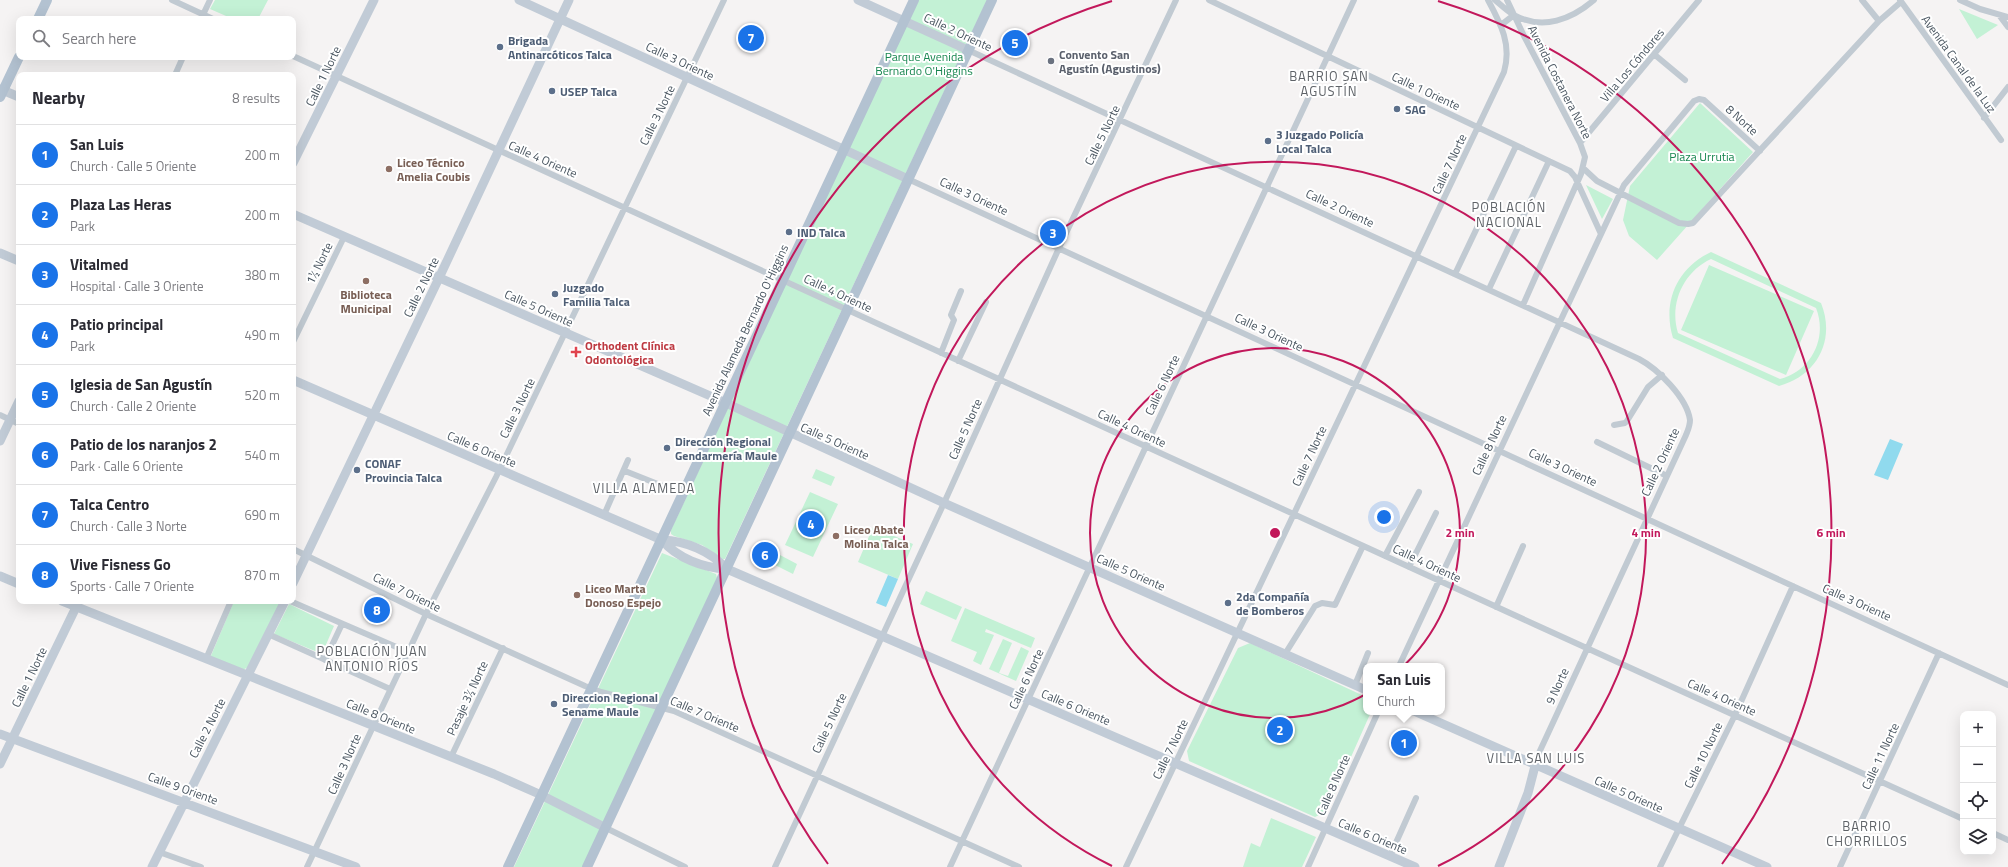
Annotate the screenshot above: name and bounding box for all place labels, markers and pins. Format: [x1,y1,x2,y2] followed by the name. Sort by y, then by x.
[738,23,764,53] pin: 7
[1002,28,1028,58] pin: 5
[508,31,612,64] place label: Brigada Antinarcóticos Talca
[495,42,505,52] marker: Brigada Antinarcóticos Talca
[1059,45,1161,78] place label: Convento San Agustín (Agustinos)
[1046,56,1056,66] marker: Convento San Agustín (Agustinos)
[560,82,617,101] place label: USEP Talca
[547,86,557,96] marker: USEP Talca
[1405,100,1426,119] place label: SAG
[1392,104,1402,114] marker: SAG
[1276,125,1364,158] place label: 3 Juzgado Policía Local Talca
[1263,136,1273,146] marker: 3 Juzgado Policía Local Talca
[397,153,471,186] place label: Liceo Técnico Amelia Coubis
[384,164,394,174] marker: Liceo Técnico Amelia Coubis
[1040,218,1066,248] pin: 3
[797,223,845,242] place label: IND Talca
[784,227,794,237] marker: IND Talca
[361,276,371,286] marker: Biblioteca Municipal
[563,278,630,311] place label: Juzgado Familia Talca
[340,285,392,318] place label: Biblioteca Municipal
[550,289,560,299] marker: Juzgado Familia Talca
[585,336,675,369] place label: Orthodent Clínica Odontológica
[570,346,582,358] marker: Orthodent Clínica Odontológica
[675,432,777,465] place label: Dirección Regional Gendarmería Maule
[662,443,672,453] marker: Dirección Regional Gendarmería Maule
[365,454,442,487] place label: CONAF Provincia Talca
[352,465,362,475] marker: CONAF Provincia Talca
[798,509,824,539] pin: 4
[844,520,909,553] place label: Liceo Abate Molina Talca
[1268,526,1282,540] centre of rings
[831,531,841,541] marker: Liceo Abate Molina Talca
[752,540,778,570] pin: 6
[585,579,661,612] place label: Liceo Marta Donoso Espejo
[1236,587,1309,620] place label: 2da Compañía de Bomberos
[572,590,582,600] marker: Liceo Marta Donoso Espejo
[364,595,390,625] pin: 8
[1223,598,1233,608] marker: 2da Compañía de Bomberos
[562,688,658,721] place label: Direccion Regional Sename Maule
[549,699,559,709] marker: Direccion Regional Sename Maule
[1267,715,1293,745] pin: 2
[1391,728,1417,758] pin: 1

